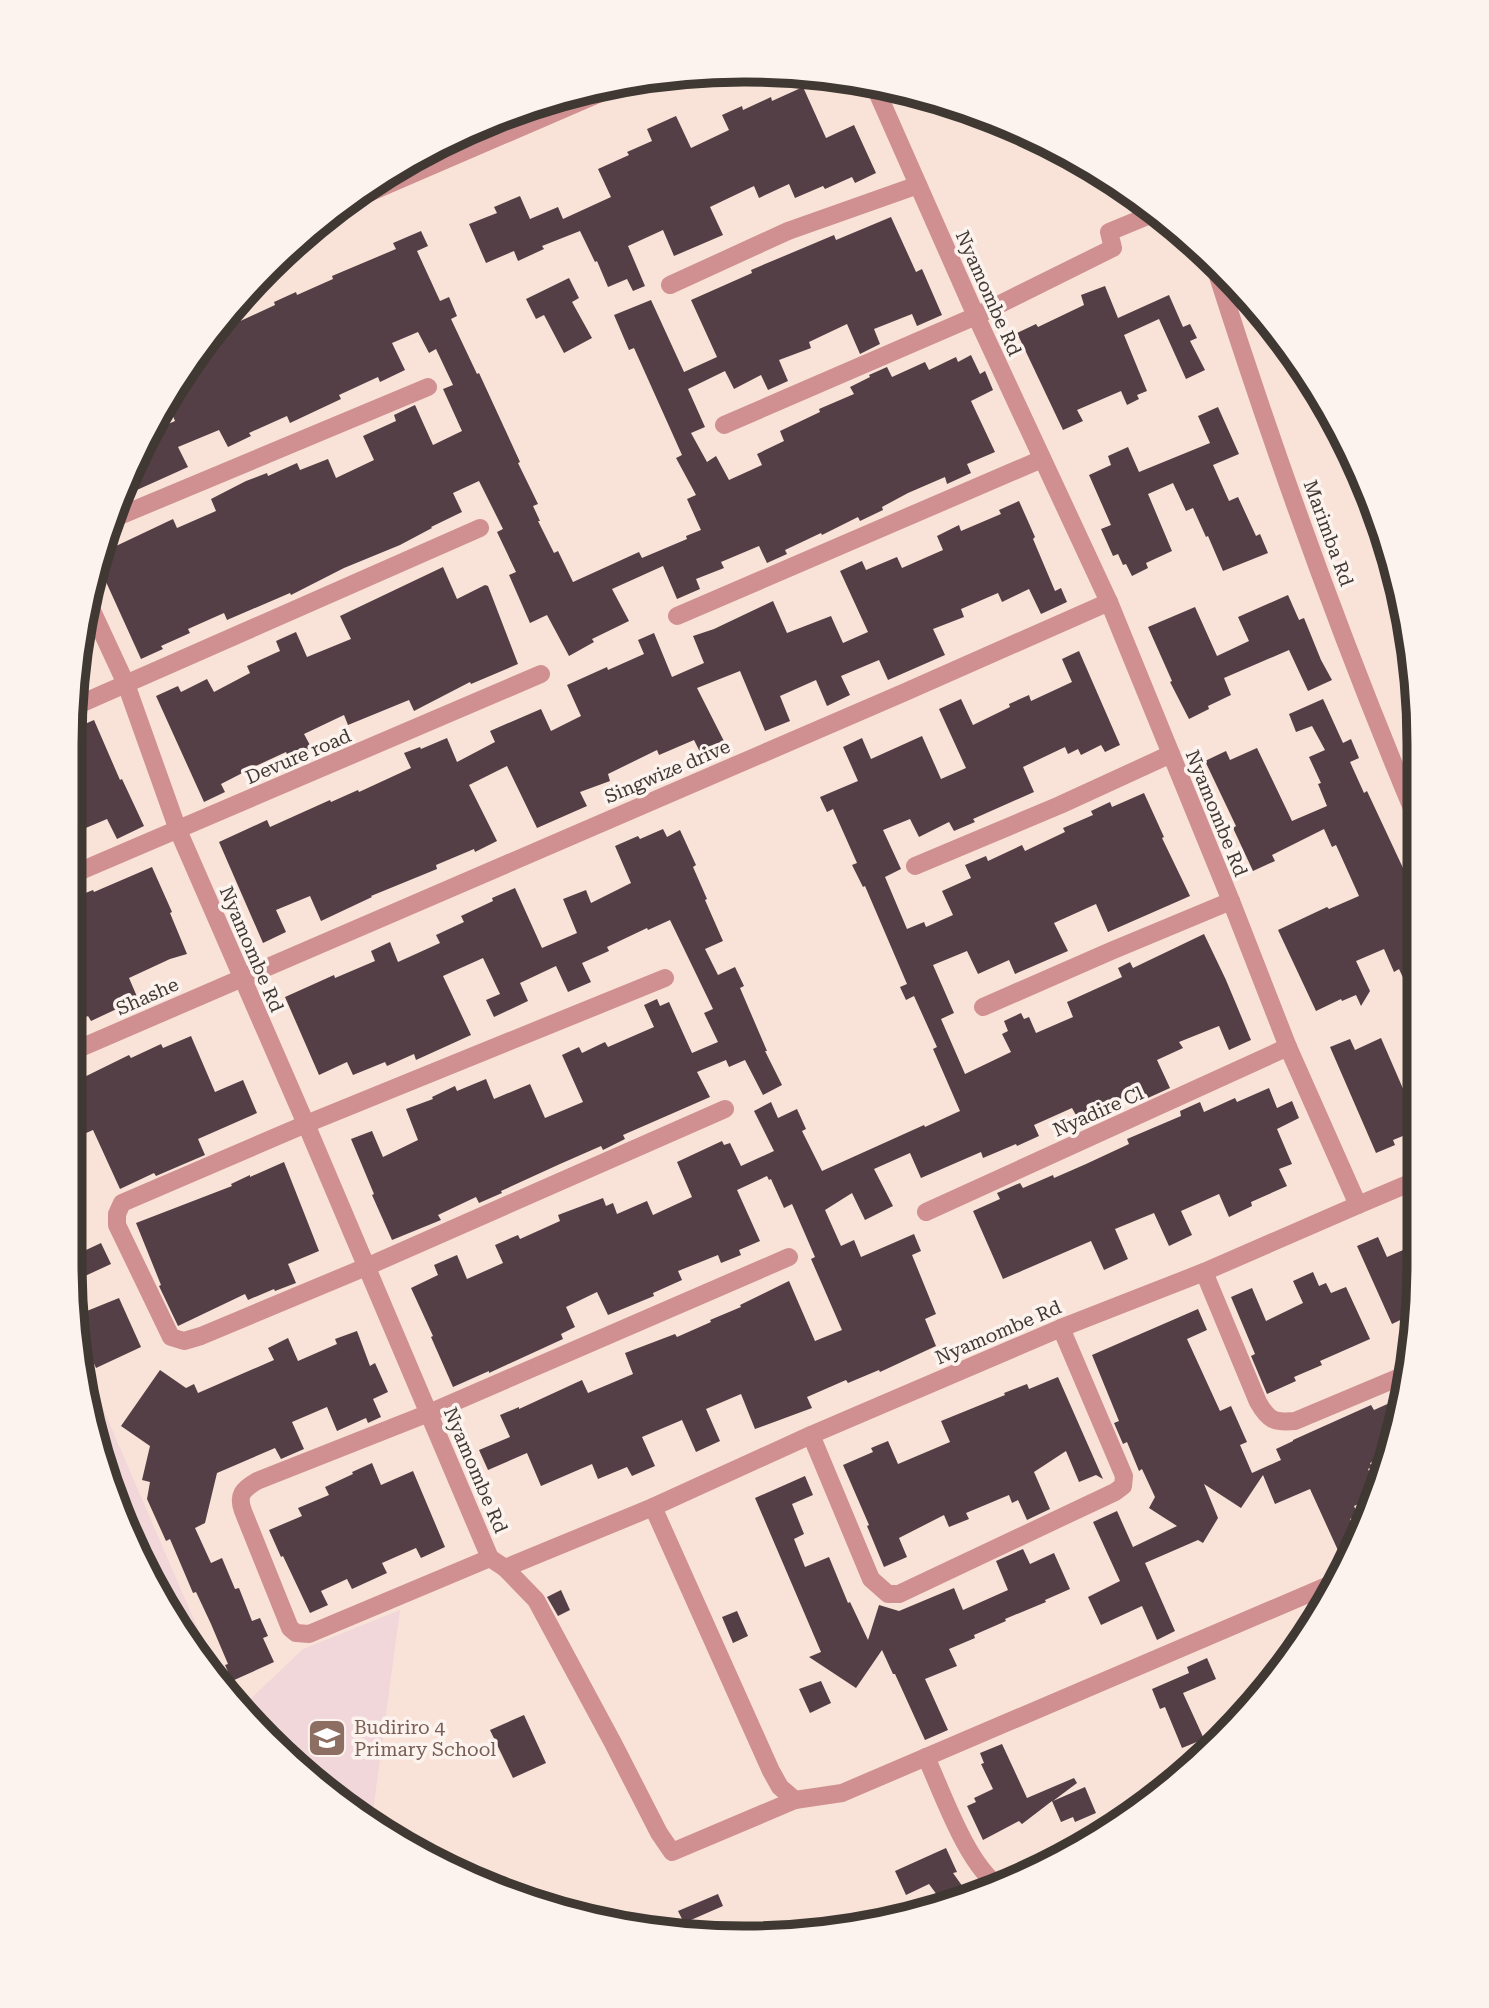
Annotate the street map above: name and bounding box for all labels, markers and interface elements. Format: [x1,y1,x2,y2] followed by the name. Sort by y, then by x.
[951,227,1026,359] street label: Nyamombe Rd
[1299,477,1358,589] street label: Marimba Rd
[242,724,354,789] street label: Devure road
[601,735,733,808] street label: Singwize drive
[1181,746,1252,880] street label: Nyamombe Rd
[215,883,288,1016] street label: Nyamombe Rd
[112,973,182,1020] street label: Shashe
[1049,1081,1147,1142] street label: Nyadire Cl
[932,1296,1065,1369] street label: Nyamombe Rd
[439,1404,512,1537] street label: Nyamombe Rd
[354,1716,496,1761] place label: Budiriro 4 Primary School
[306,1717,348,1759] school or university icon: Budiriro 4 Primary School

